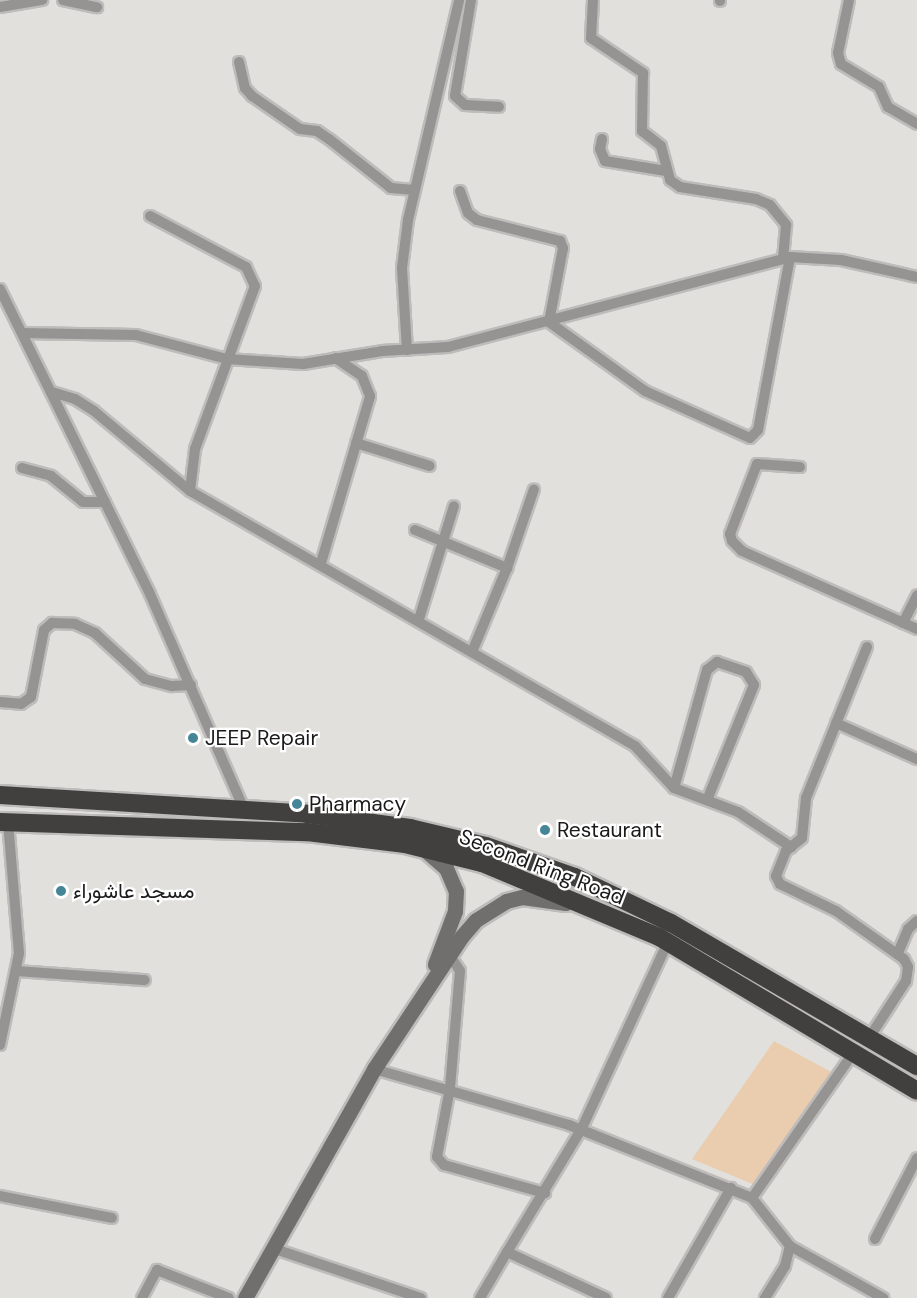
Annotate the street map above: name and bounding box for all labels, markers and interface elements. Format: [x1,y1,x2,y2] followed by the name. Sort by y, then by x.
[205,725,318,751] place label: JEEP Repair
[186,731,200,745] marker: JEEP Repair
[309,791,406,817] place label: Pharmacy
[290,797,304,811] marker: Pharmacy
[557,817,662,843] place label: Restaurant
[538,823,552,837] marker: Restaurant
[456,824,628,910] street label: Second Ring Road
[73,878,194,904] place label: مسجد عاشوراء
[54,884,68,898] marker: مسجد عاشوراء

